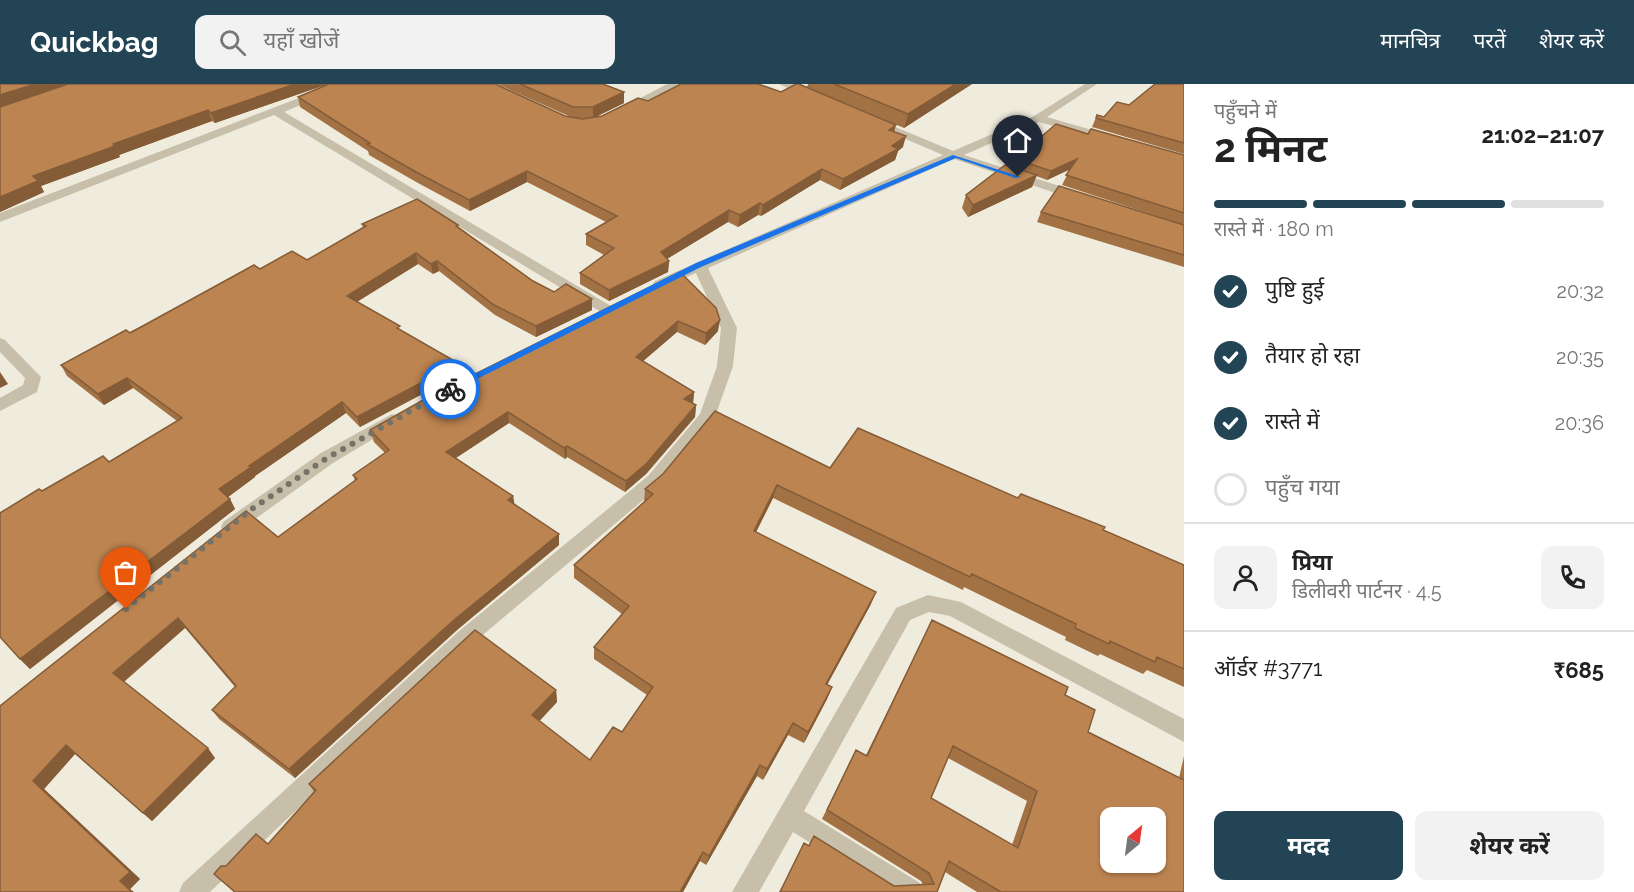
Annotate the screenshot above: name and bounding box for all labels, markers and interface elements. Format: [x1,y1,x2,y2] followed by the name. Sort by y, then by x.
[195,15,615,69] search box
[30,26,159,59] text: Quickbag
[216,26,249,59] icon: search
[264,27,339,53] text: यहाँ खोजें
[1380,28,1440,53] text: मानचित्र
[1473,28,1506,53] text: परतें
[1539,28,1604,53] text: शेयर करें
[1214,99,1277,123] text: पहुँचने में
[992,115,1043,177] pin
[1482,122,1604,148] text: 21:02–21:07
[1001,124,1034,157] icon: home
[1214,125,1327,171] text: 2 मिनट
[1214,217,1334,241] text: रास्ते में · 180 m
[1214,275,1247,308] icon: check
[1265,276,1324,302] text: पुष्टि हुई
[1556,279,1604,303] text: 20:32
[1214,341,1247,374] icon: check
[1265,342,1360,368] text: तैयार हो रहा
[1556,345,1604,369] text: 20:35
[420,359,480,419] courier
[434,373,467,406] icon: bike
[1214,407,1247,440] icon: check
[1265,408,1320,434] text: रास्ते में
[1555,411,1604,435] text: 20:36
[1265,474,1340,500] text: पहुँच गया
[1214,546,1277,609] button: person
[1541,546,1604,609] button: phone
[100,547,151,609] pin
[1292,549,1332,575] text: प्रिया
[109,556,142,589] icon: bag
[1292,579,1442,603] text: डिलीवरी पार्टनर · 4.5
[1214,655,1322,681] text: ऑर्डर #3771
[1553,657,1604,683] text: ₹685
[1100,807,1166,873] north arrow
[1100,807,1166,873] map controls
[1214,811,1403,880] button: मदद
[1415,811,1604,880] button: शेयर करें

